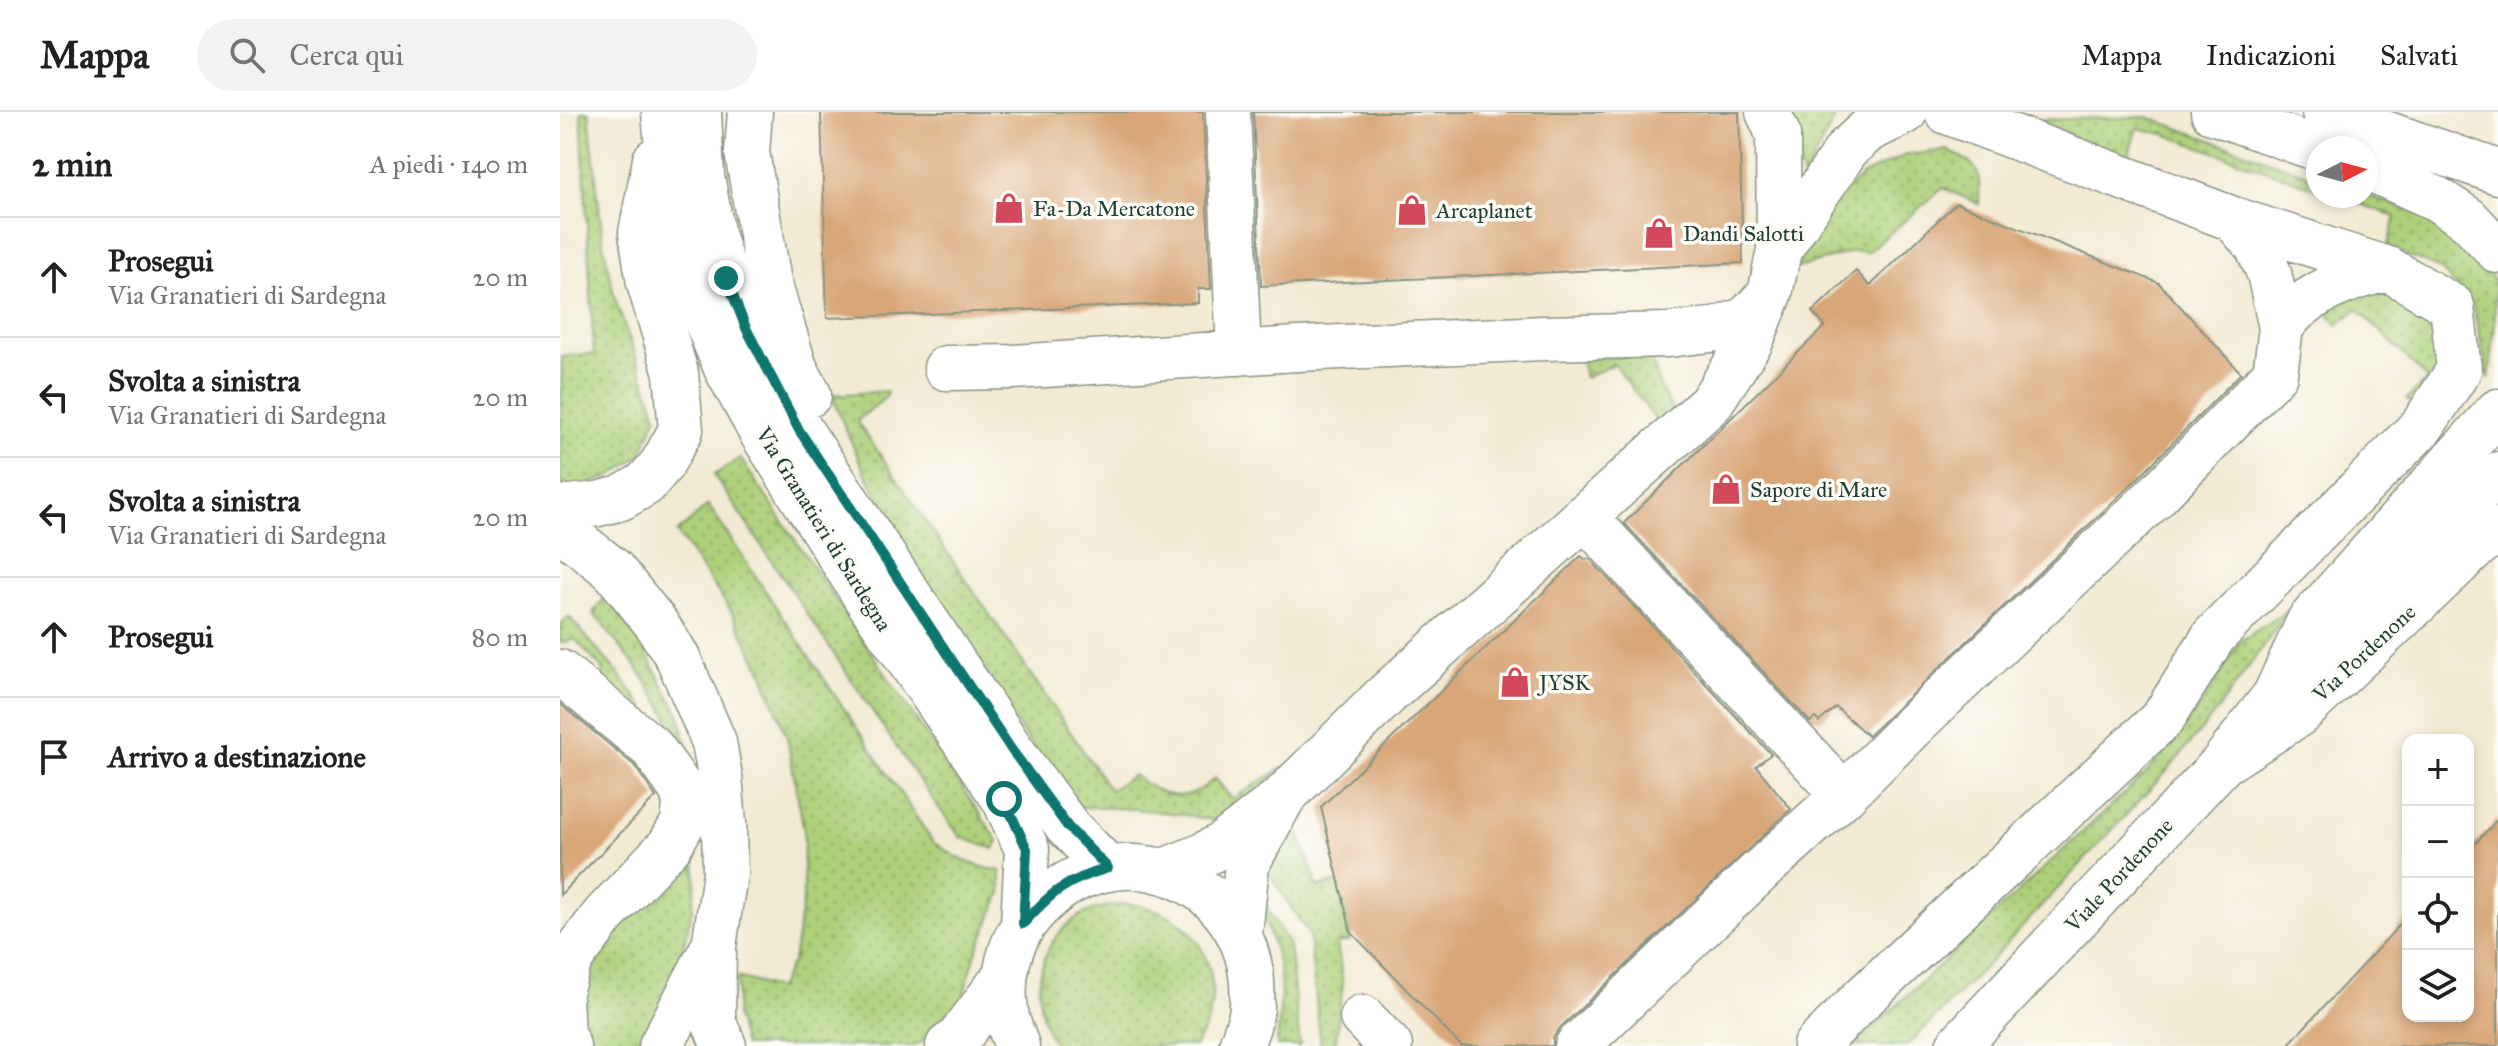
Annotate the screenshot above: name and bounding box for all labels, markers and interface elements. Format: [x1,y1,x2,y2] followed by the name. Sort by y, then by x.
[197,19,757,91] search box
[40,32,149,78] text: Mappa
[225,33,269,77] icon: search
[289,37,404,73] text: Cerca qui
[2081,38,2162,73] text: Mappa
[2206,38,2336,73] text: Indicazioni
[2380,38,2458,73] text: Salvati
[2306,136,2378,208] north arrow
[32,144,112,185] text: 2 min
[370,148,528,180] text: A piedi · 140 m
[992,191,1026,225] shop icon: Fa-Da Mercatone
[1395,193,1429,227] shop icon: Arcaplanet
[1033,195,1195,222] place label: Fa-Da Mercatone
[1435,197,1533,224] place label: Arcaplanet
[1642,216,1676,250] shop icon: Dandi Salotti
[1683,220,1804,247] place label: Dandi Salotti
[108,243,213,279] text: Prosegui
[32,255,76,299] icon: ahead
[708,260,744,296] route end
[473,261,528,293] text: 20 m
[108,279,387,311] text: Via Granatieri di Sardegna
[108,363,300,399] text: Svolta a sinistra
[32,375,76,419] icon: left
[473,381,528,413] text: 20 m
[108,399,387,431] text: Via Granatieri di Sardegna
[750,421,898,637] street label: Via Granatieri di Sardegna
[1709,472,1743,506] shop icon: Sapore di Mare
[1750,476,1887,503] place label: Sapore di Mare
[108,483,300,519] text: Svolta a sinistra
[32,495,76,539] icon: left
[473,501,528,533] text: 20 m
[108,519,387,551] text: Via Granatieri di Sardegna
[2306,598,2421,708] street label: Via Pordenone
[32,615,76,659] icon: ahead
[108,619,213,655] text: Prosegui
[472,621,528,653] text: 80 m
[1498,665,1532,699] shop icon: JYSK
[1537,669,1592,696] place label: JYSK
[2402,734,2474,1022] map controls
[2402,734,2474,806] button: +
[32,735,76,779] icon: arrive
[108,739,366,775] text: Arrivo a destinazione
[986,781,1022,817] route start
[2402,806,2474,878] button: −
[2059,812,2179,938] street label: Viale Pordenone
[2402,878,2474,950] button: locate
[2402,950,2474,1022] button: layers

